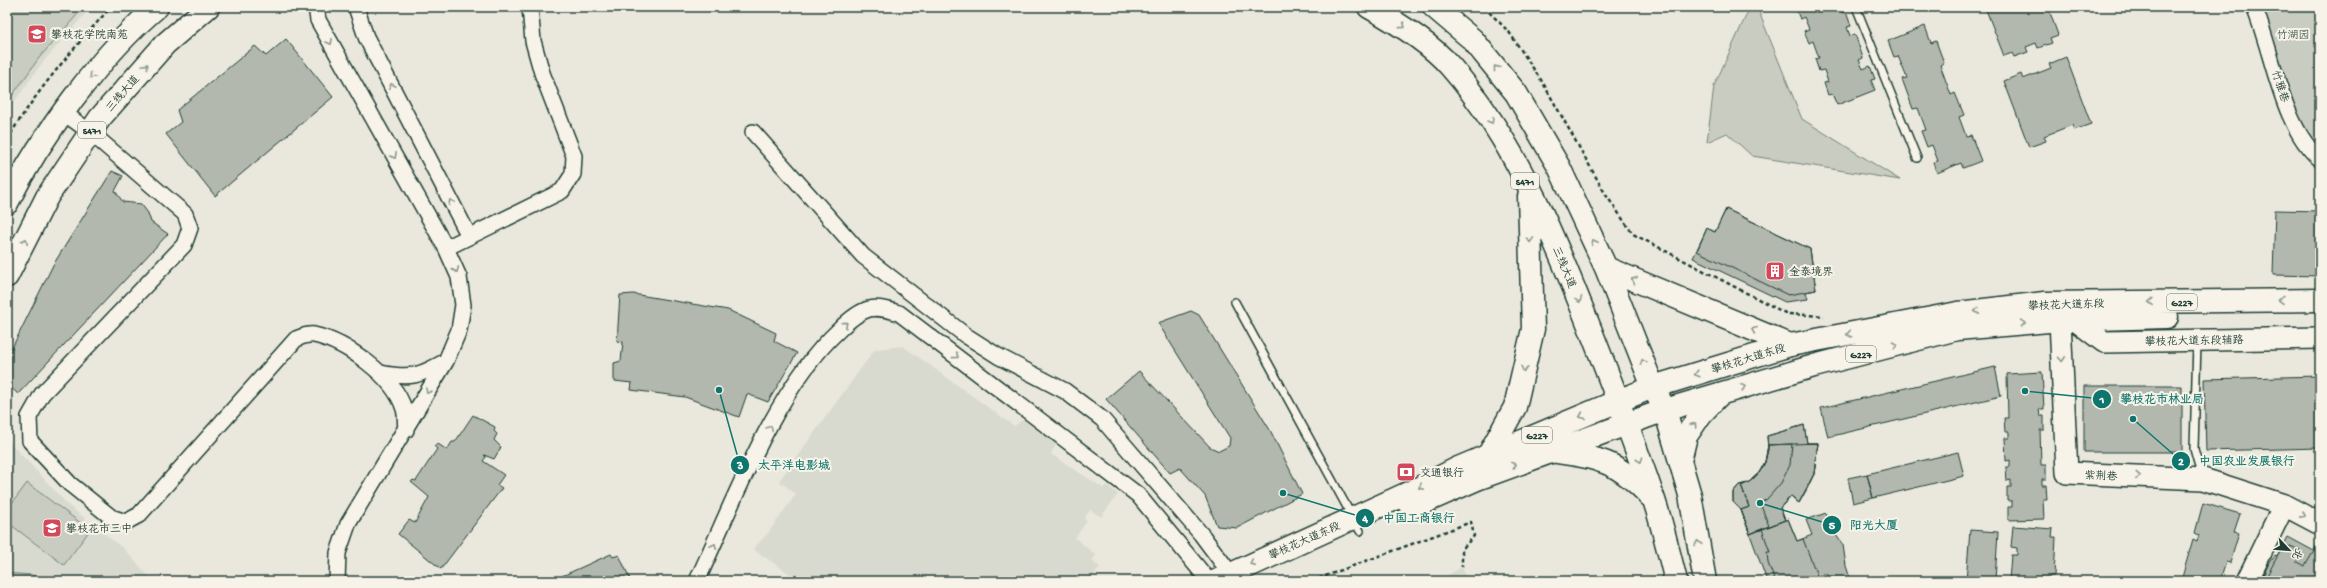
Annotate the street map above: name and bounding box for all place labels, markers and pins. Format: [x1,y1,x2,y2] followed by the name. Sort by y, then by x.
[26,23,48,45] school or university icon: 攀枝花学院南苑
[51,28,128,42] place label: 攀枝花学院南苑
[1764,260,1786,282] building icon: 金泰境界
[1789,266,1833,279] place label: 金泰境界
[2092,387,2212,411] callout: 攀枝花市林业局
[2171,449,2303,473] callout: 中国农业发展银行
[730,453,838,477] callout: 太平洋电影城
[1395,461,1417,483] bank icon: 交通银行
[1420,467,1464,480] place label: 交通银行
[1355,506,1463,530] callout: 中国工商银行
[1822,513,1906,537] callout: 阳光大厦
[41,517,63,539] school or university icon: 攀枝花市三中
[66,523,132,536] place label: 攀枝花市三中

